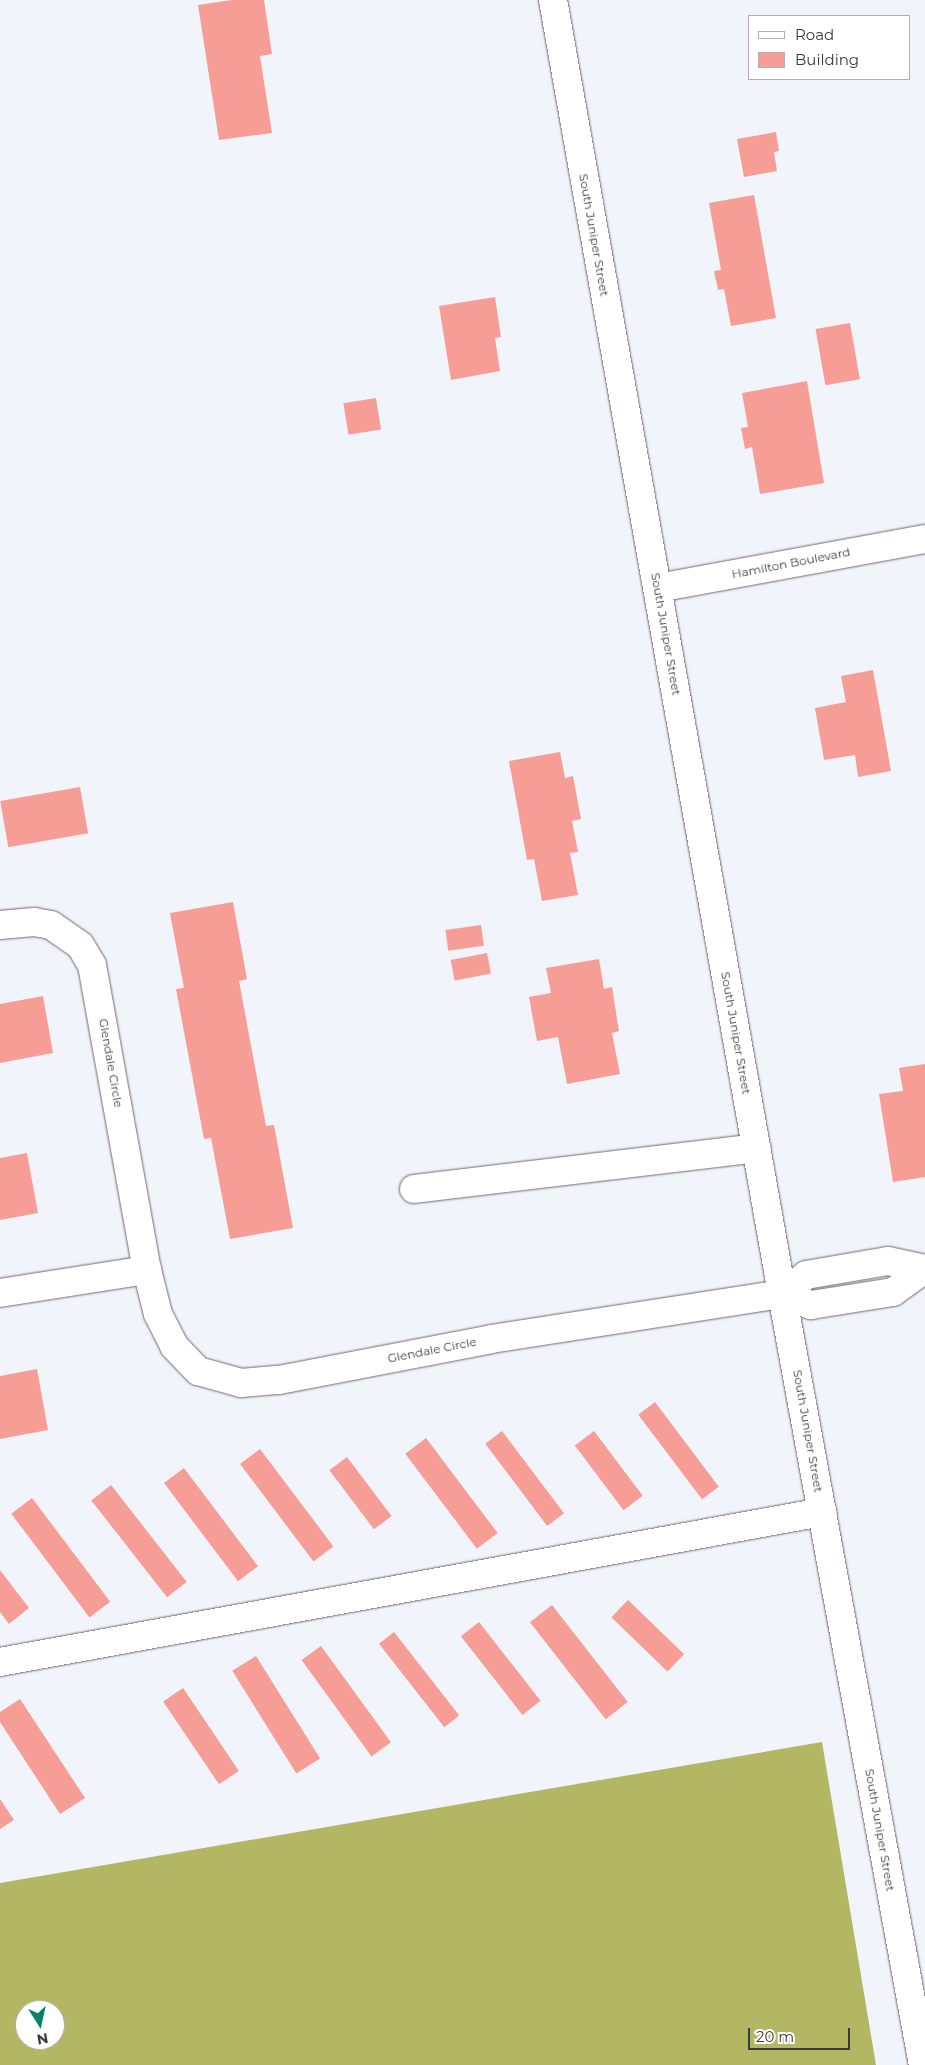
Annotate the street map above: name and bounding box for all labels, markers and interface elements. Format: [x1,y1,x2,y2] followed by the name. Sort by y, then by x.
[748,15,910,80] legend
[795,25,834,44] text: Road
[795,50,859,69] text: Building
[576,173,612,297] street label: South Juniper Street
[730,544,852,582] street label: Hamilton Boulevard
[648,572,684,696] street label: South Juniper Street
[718,971,754,1095] street label: South Juniper Street
[96,1017,126,1109] street label: Glendale Circle
[386,1334,478,1366] street label: Glendale Circle
[790,1369,826,1493] street label: South Juniper Street
[862,1768,898,1892] street label: South Juniper Street
[15,2000,65,2050] north arrow
[750,2018,852,2050] scale bar
[756,2027,794,2046] text: 20 m
[35,2029,50,2049] text: N

